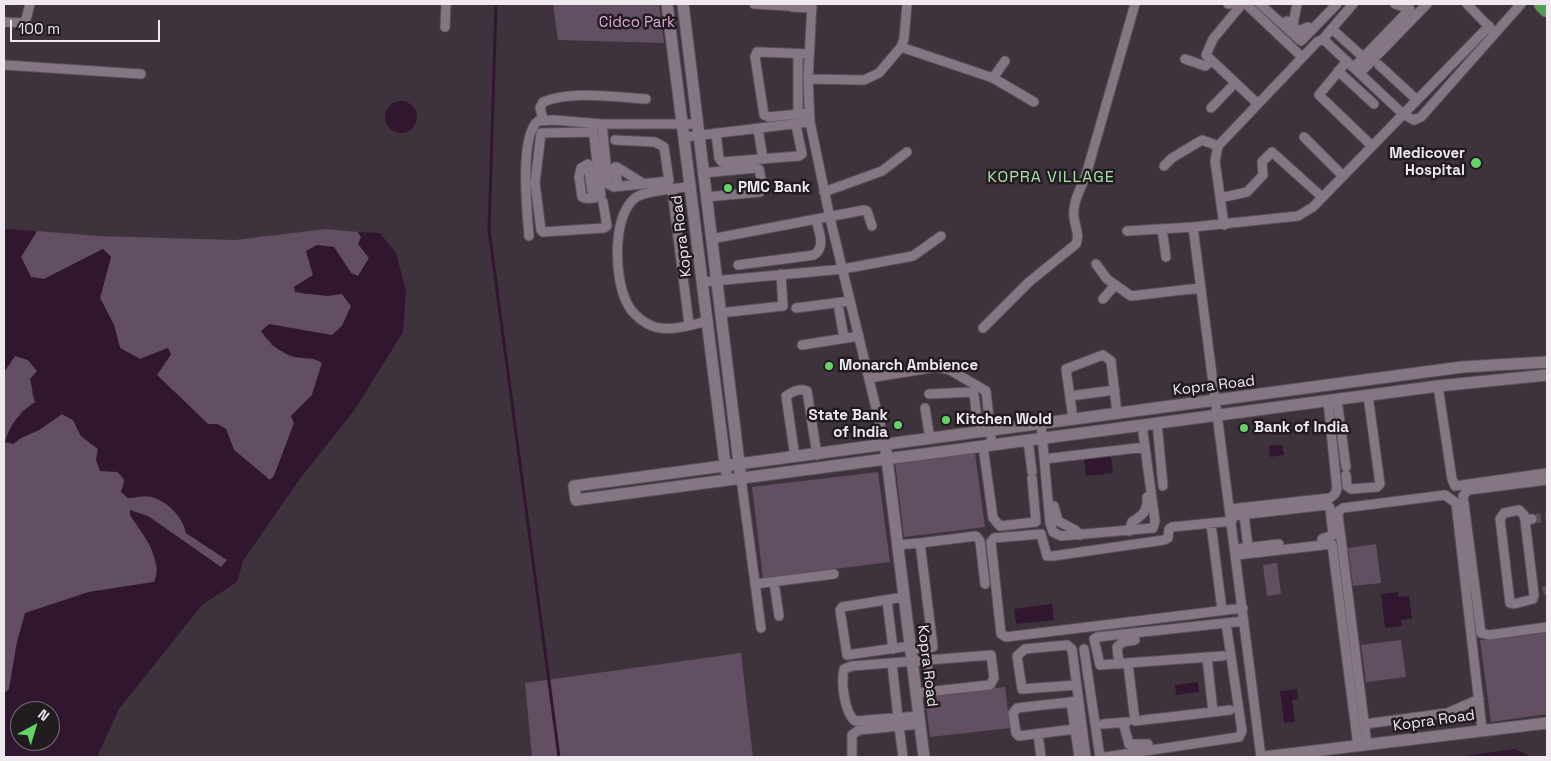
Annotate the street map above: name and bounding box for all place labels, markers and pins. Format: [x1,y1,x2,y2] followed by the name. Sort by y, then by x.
[1389,145,1465,180] place label: Medicover Hospital
[1469,156,1483,170] marker: Medicover Hospital
[738,179,810,197] place label: PMC Bank
[722,182,734,194] marker: PMC Bank
[839,357,978,375] place label: Monarch Ambience
[823,360,835,372] marker: Monarch Ambience
[809,407,888,442] place label: State Bank of India
[956,411,1052,429] place label: Kitchen Wold
[940,414,952,426] marker: Kitchen Wold
[892,419,904,431] marker: State Bank of India
[1254,419,1349,437] place label: Bank of India
[1238,422,1250,434] marker: Bank of India

